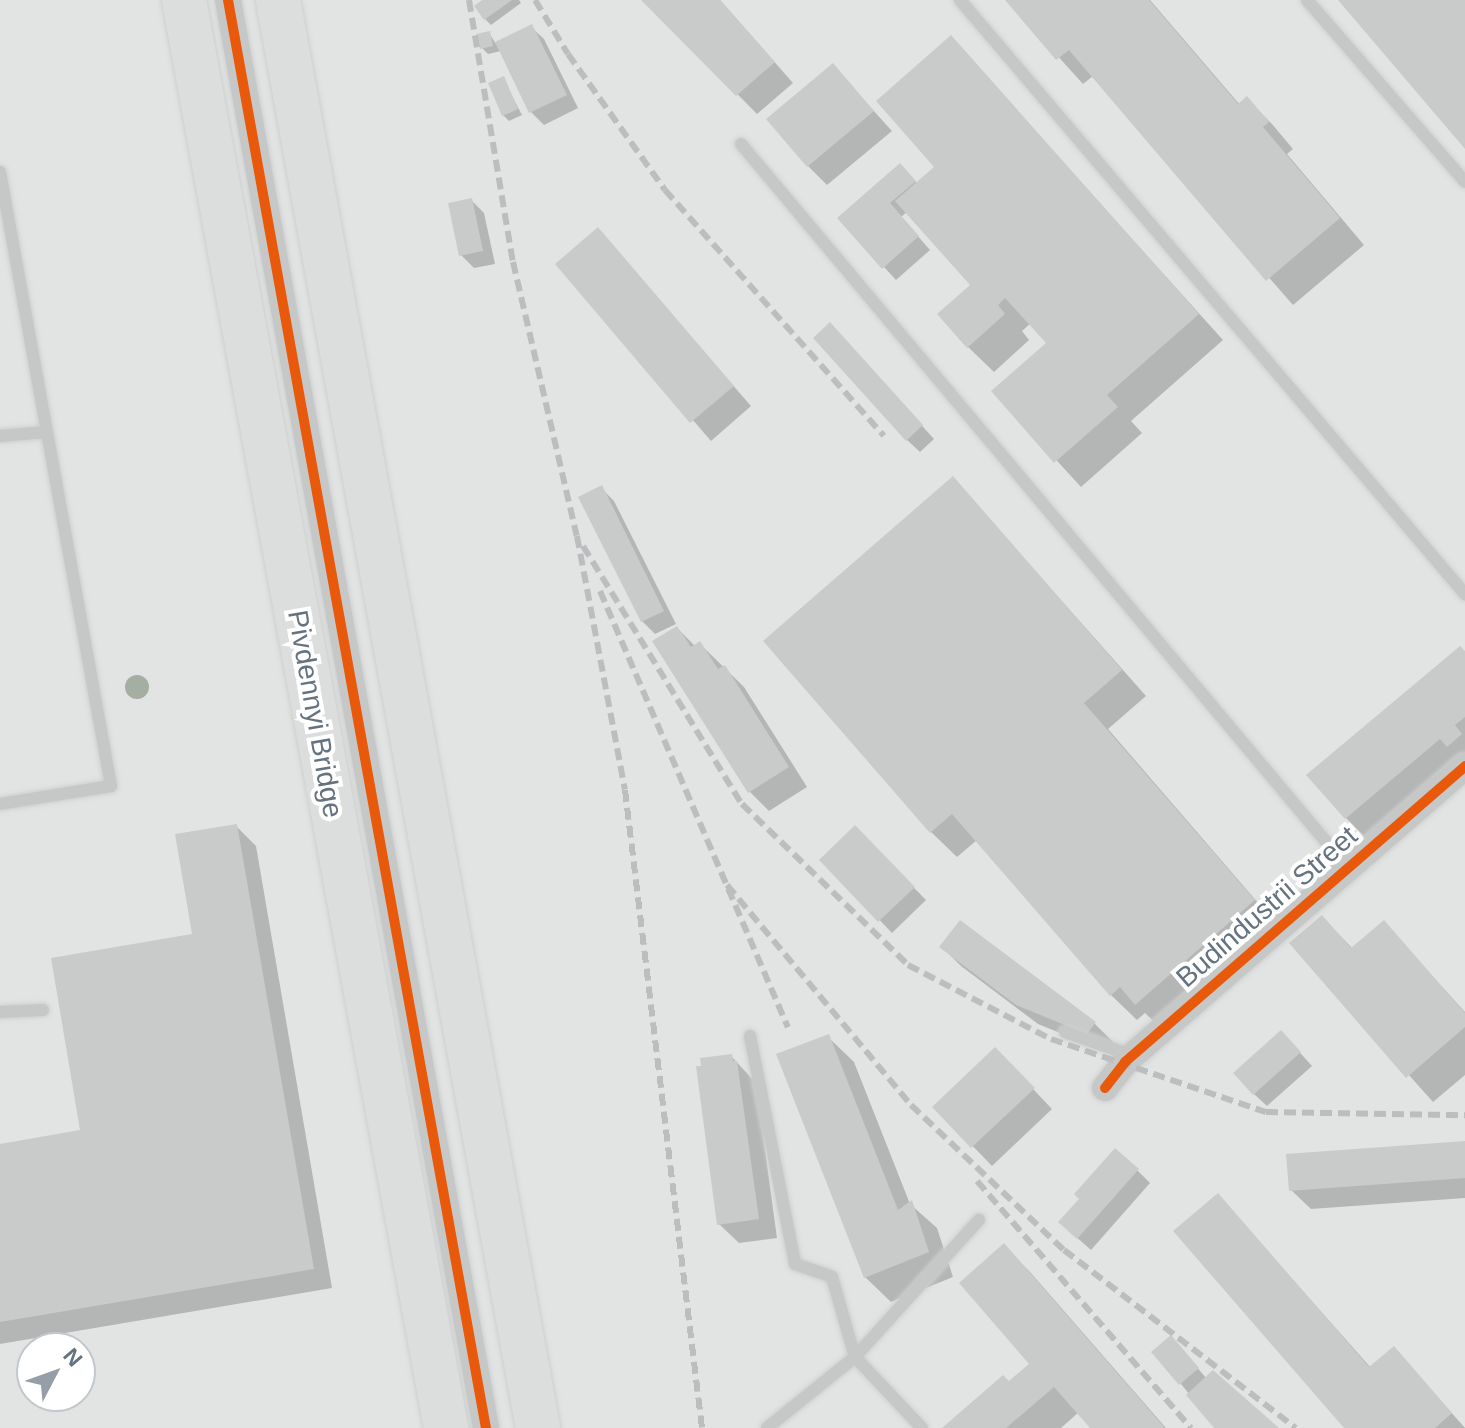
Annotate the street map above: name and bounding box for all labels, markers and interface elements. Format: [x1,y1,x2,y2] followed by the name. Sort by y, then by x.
[280,608,350,820] street label: Pivdennyi Bridge
[1170,819,1364,995] street label: Budindustrii Street
[16,1332,96,1412] north arrow
[58,1343,88,1371] text: N

